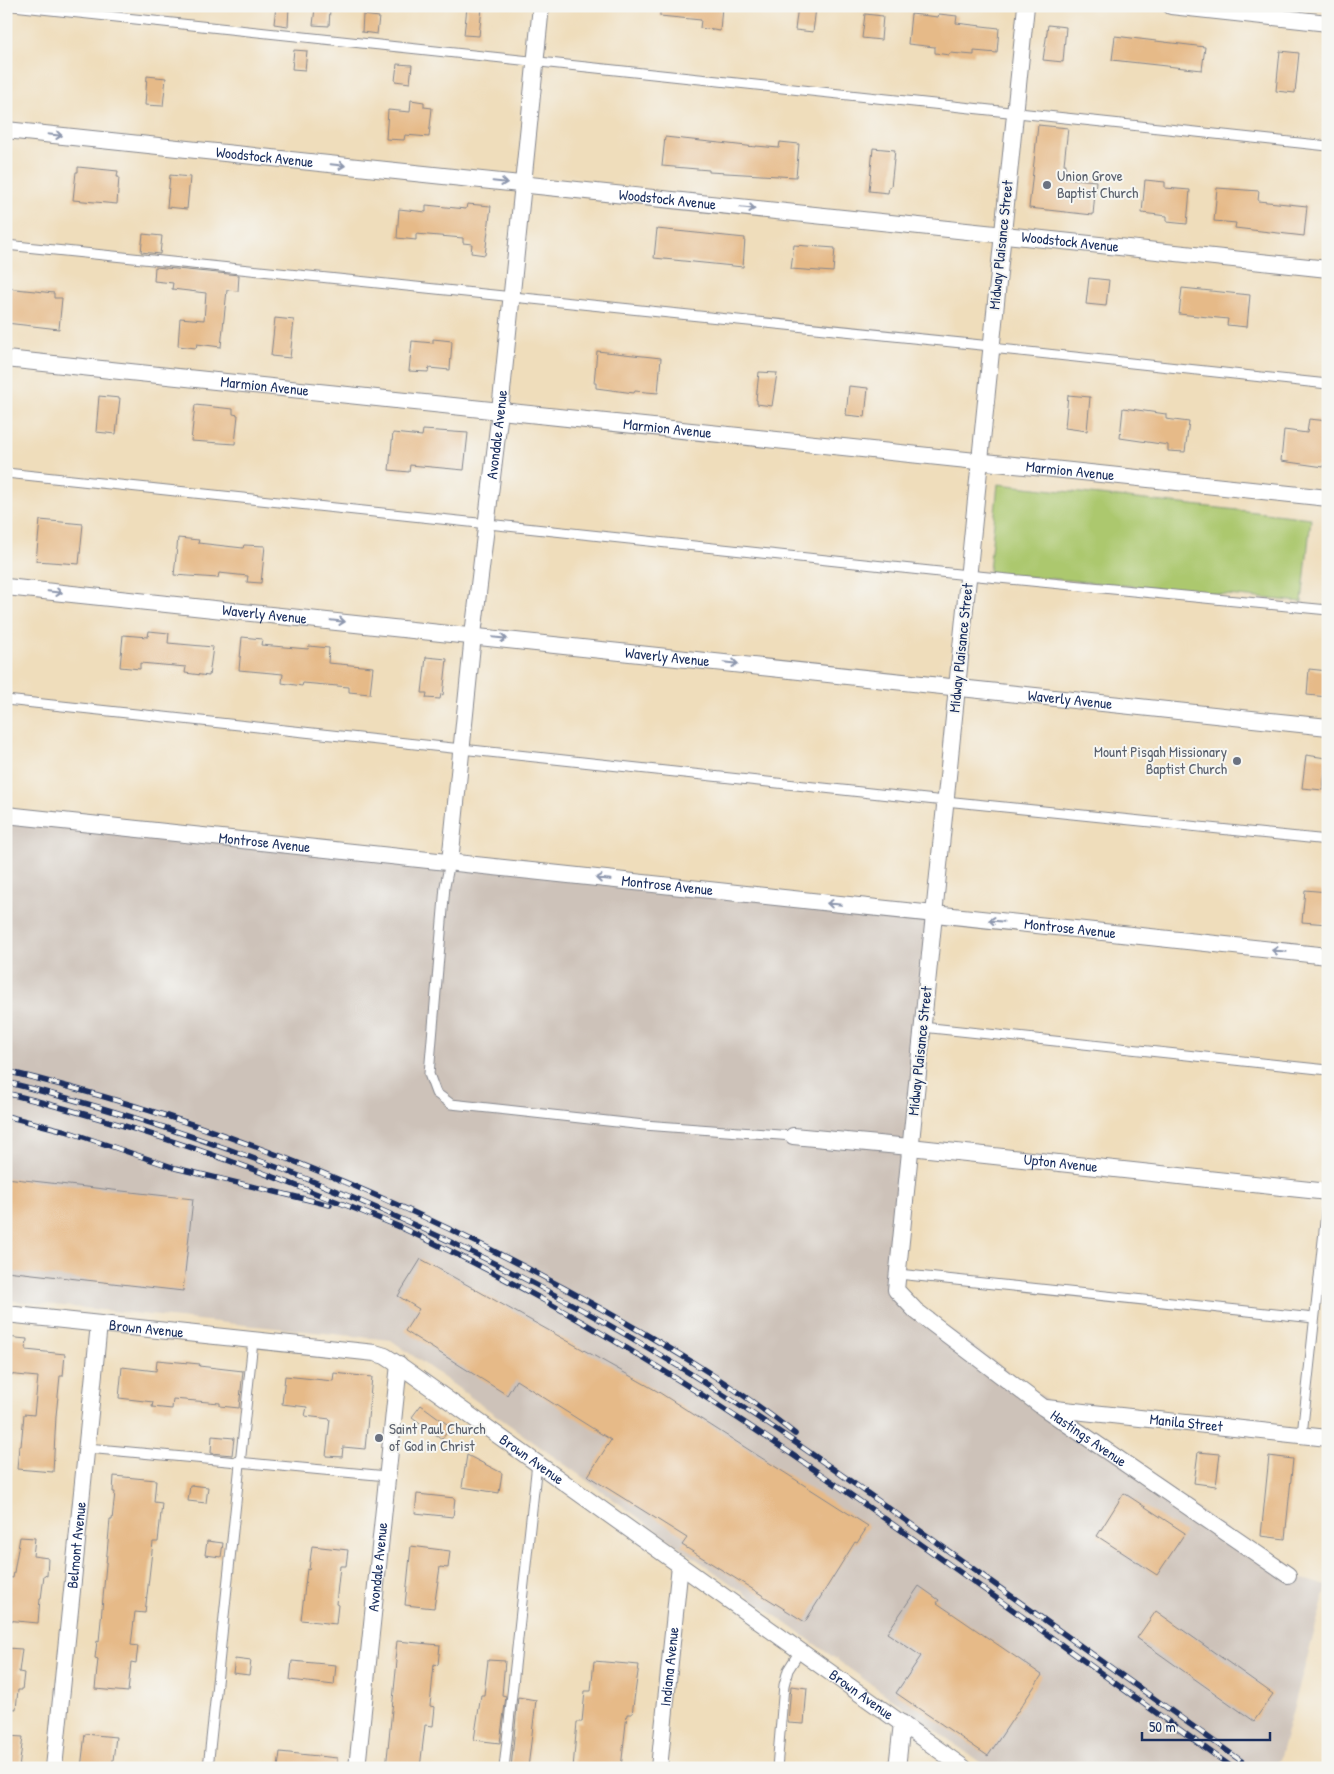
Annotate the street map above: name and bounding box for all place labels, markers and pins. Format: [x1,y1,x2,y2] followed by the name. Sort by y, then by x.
[1057,165,1138,203] place label: Union Grove Baptist Church
[1041,179,1053,191] marker: Union Grove Baptist Church
[1094,741,1227,779] place label: Mount Pisgah Missionary Baptist Church
[1231,755,1243,767] marker: Mount Pisgah Missionary Baptist Church
[389,1418,485,1456] place label: Saint Paul Church of God in Christ
[373,1432,385,1444] marker: Saint Paul Church of God in Christ

